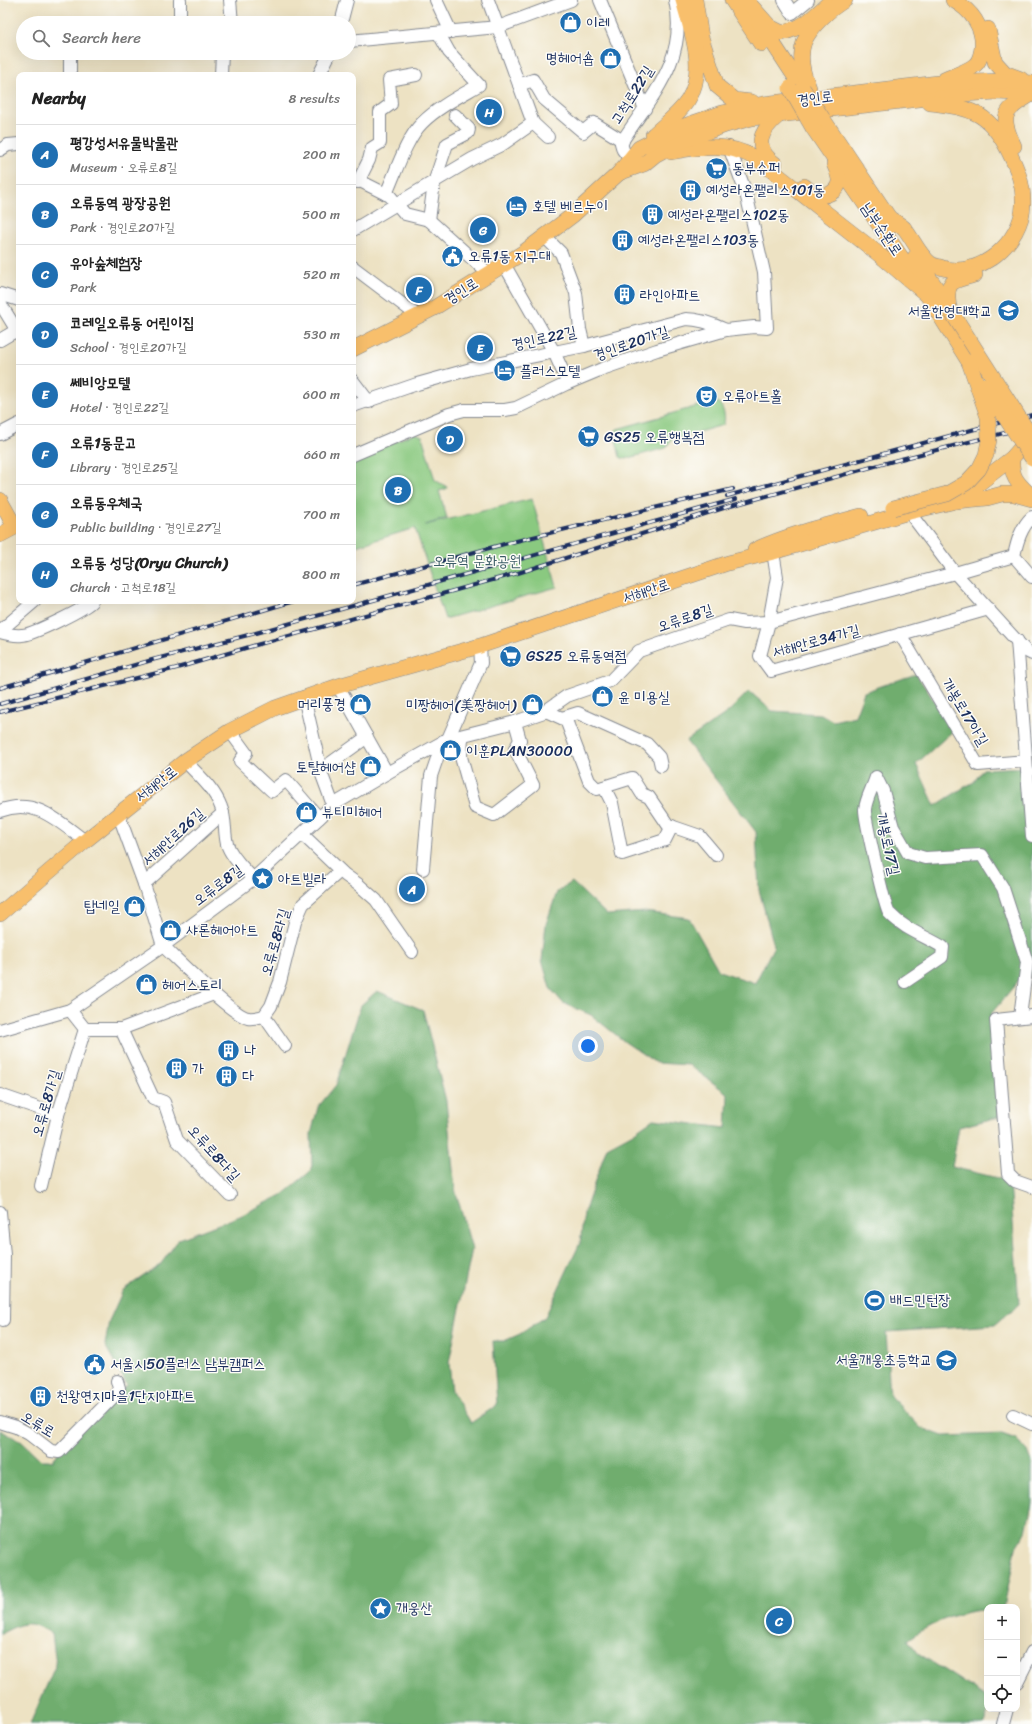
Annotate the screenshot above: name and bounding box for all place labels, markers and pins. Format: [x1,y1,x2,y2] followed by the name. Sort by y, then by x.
[557,10,583,36] shop icon: 이레
[586,10,610,36] place label: 이레
[546,45,594,71] place label: 명헤어숍
[597,45,623,71] shop icon: 명헤어숍
[476,97,502,127] pin: H
[703,155,729,181] supermarket icon: 동부슈퍼
[732,155,780,181] place label: 동부슈퍼
[678,177,704,203] building icon: 예성라온팰리스101동
[706,177,825,203] place label: 예성라온팰리스101동
[503,193,529,219] hotel icon: 호텔 베르누이
[532,193,608,219] place label: 호텔 베르누이
[640,202,666,228] building icon: 예성라온팰리스102동
[668,202,789,228] place label: 예성라온팰리스102동
[470,215,496,245] pin: G
[609,227,635,253] building icon: 예성라온팰리스103동
[638,227,759,253] place label: 예성라온팰리스103동
[440,243,466,269] public building icon: 오류1동 지구대
[468,243,551,269] place label: 오류1동 지구대
[406,275,432,305] pin: F
[611,282,637,308] building icon: 라인아파트
[640,282,700,308] place label: 라인아파트
[908,298,992,324] place label: 서울한영대학교
[995,298,1021,324] school or university icon: 서울한영대학교
[467,333,493,363] pin: E
[491,358,517,384] hotel icon: 플러스모텔
[520,358,580,384] place label: 플러스모텔
[694,383,720,409] theatre icon: 오류아트홀
[722,383,782,409] place label: 오류아트홀
[437,424,463,454] pin: D
[575,424,601,450] supermarket icon: GS25 오류행복점
[604,424,705,450] place label: GS25 오류행복점
[385,475,411,505] pin: B
[497,643,523,669] supermarket icon: GS25 오류동역점
[526,643,627,669] place label: GS25 오류동역점
[589,684,615,710] shop icon: 윤 미용실
[618,684,670,710] place label: 윤 미용실
[298,691,346,717] place label: 머리풍경
[348,691,374,717] shop icon: 머리풍경
[406,692,517,718] place label: 미짱헤어(美짱헤어)
[519,692,545,718] shop icon: 미짱헤어(美짱헤어)
[437,738,463,764] shop icon: 이훈PLAN30000
[466,738,573,764] place label: 이훈PLAN30000
[296,754,356,780] place label: 토탈헤어샵
[358,754,384,780] shop icon: 토탈헤어샵
[293,799,319,825] shop icon: 뷰티미헤어
[322,799,382,825] place label: 뷰티미헤어
[250,866,276,892] place icon: 아트빌라
[278,866,326,892] place label: 아트빌라
[399,874,425,904] pin: A
[84,893,120,919] place label: 탑네일
[122,893,148,919] shop icon: 탑네일
[158,917,184,943] shop icon: 샤론헤어아트
[186,917,258,943] place label: 샤론헤어아트
[133,972,159,998] shop icon: 헤어스토리
[162,972,222,998] place label: 헤어스토리
[216,1037,242,1063] building icon: 나
[244,1037,256,1063] place label: 나
[164,1056,190,1082] building icon: 가
[192,1056,204,1082] place label: 가
[214,1063,240,1089] building icon: 다
[242,1063,254,1089] place label: 다
[861,1287,887,1313] sports icon: 배드민턴장
[890,1287,950,1313] place label: 배드민턴장
[835,1347,932,1373] place label: 서울개웅초등학교
[934,1347,960,1373] school or university icon: 서울개웅초등학교
[82,1351,108,1377] public building icon: 서울시50플러스 남부캠퍼스
[110,1351,265,1377] place label: 서울시50플러스 남부캠퍼스
[27,1383,53,1409] building icon: 천왕연지마을1단지아파트
[56,1383,195,1409] place label: 천왕연지마을1단지아파트
[368,1595,394,1621] place icon: 개웅산
[396,1595,432,1621] place label: 개웅산
[766,1606,792,1636] pin: C

